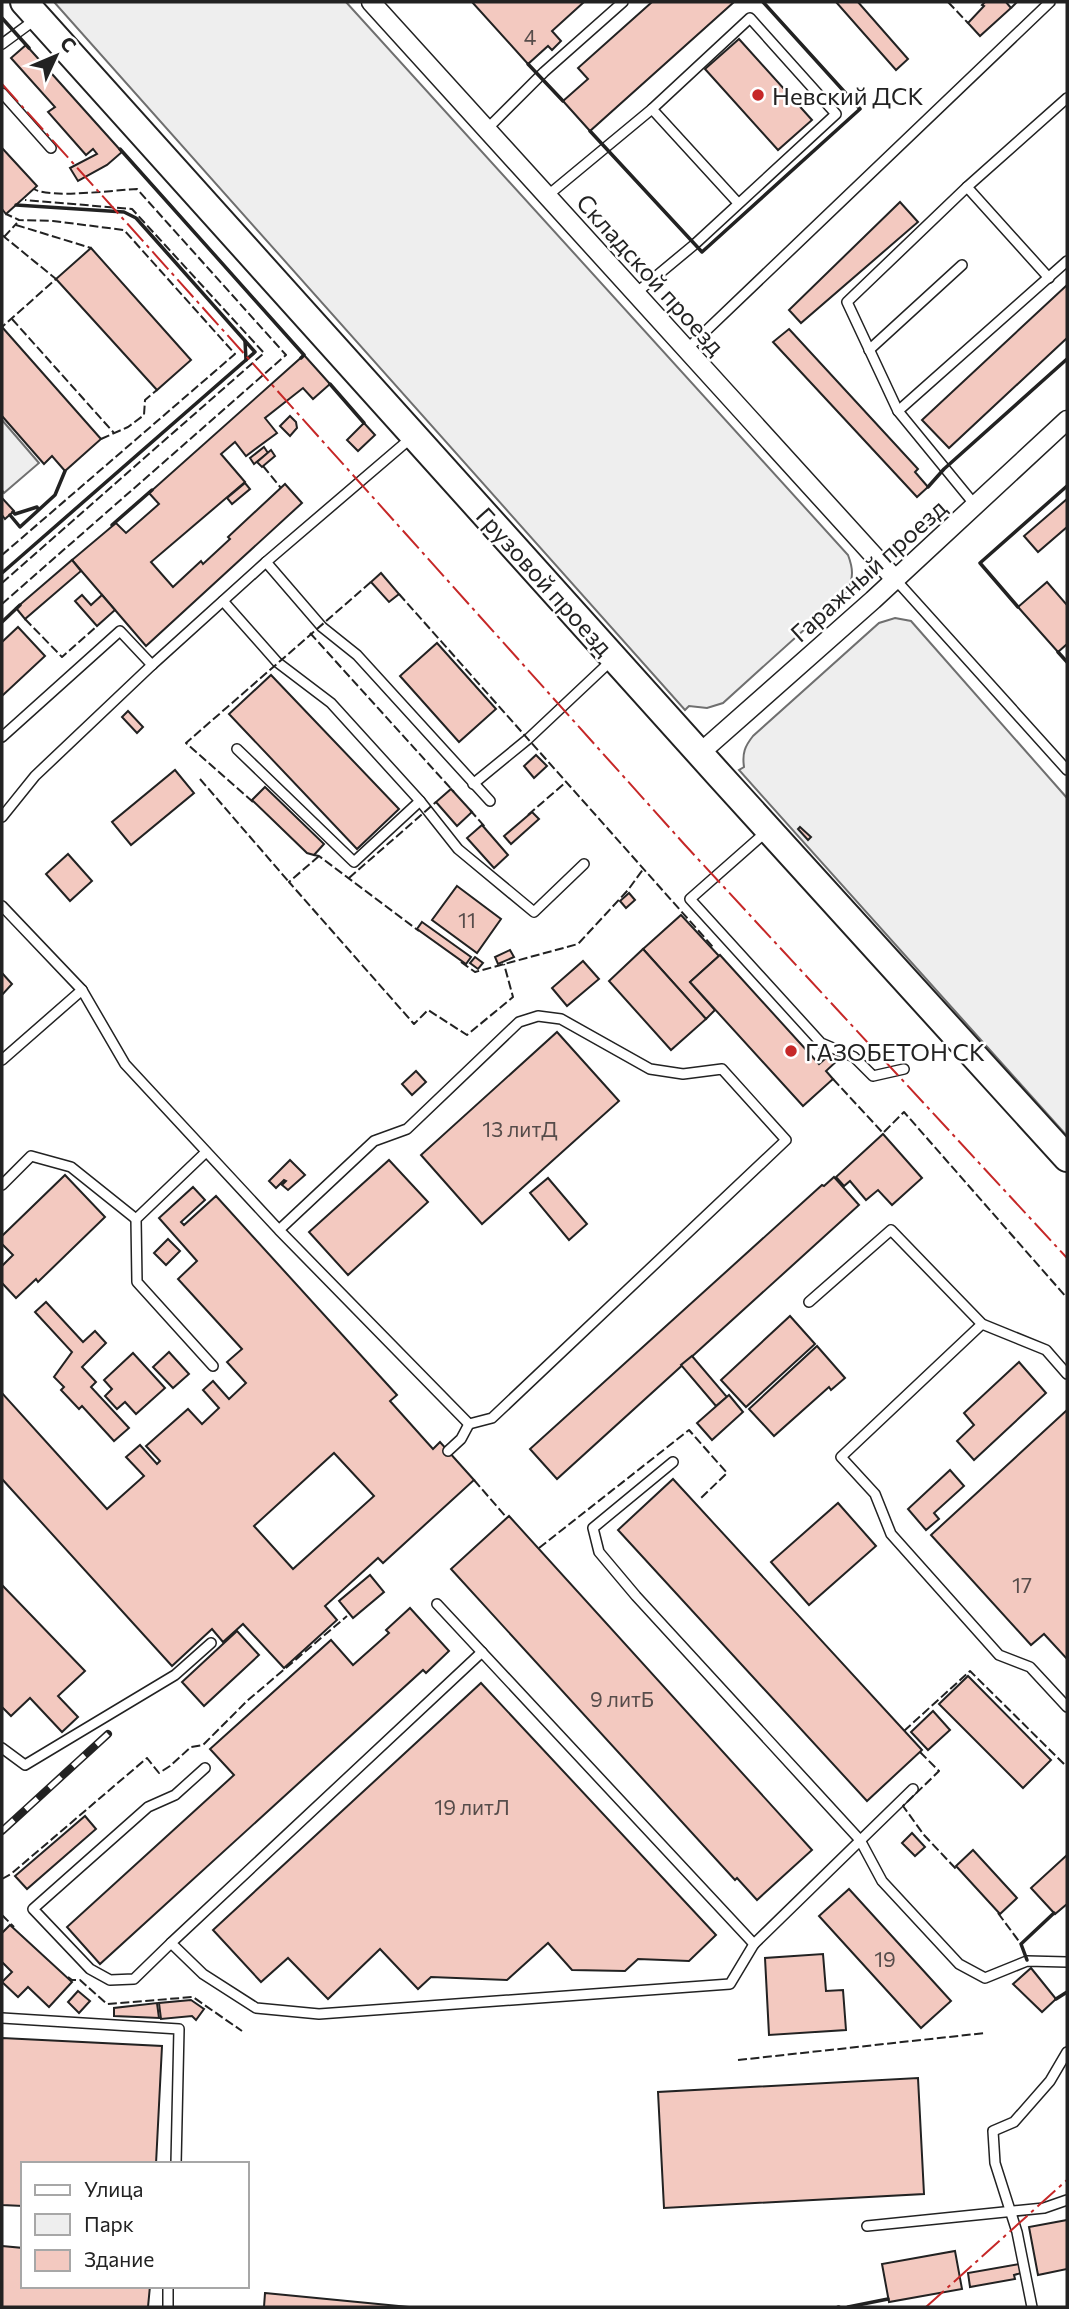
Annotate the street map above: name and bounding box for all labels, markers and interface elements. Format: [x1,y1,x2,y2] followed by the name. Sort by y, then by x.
[21,21,91,91] north arrow
[524,24,537,49] house number: 4
[56,31,81,57] text: С
[772,81,924,110] place label: Невский ДСК
[750,87,766,103] marker: Невский ДСК
[571,187,731,361] street label: Складской проезд
[784,493,952,647] street label: Гаражный проезд
[471,501,619,661] street label: Грузовой проезд
[458,907,476,932] house number: 11
[805,1037,985,1066] place label: ГАЗОБЕТОН СК
[783,1043,799,1059] marker: ГАЗОБЕТОН СК
[482,1116,558,1141] house number: 13 литД
[1012,1572,1032,1597] house number: 17
[590,1686,654,1711] house number: 9 литБ
[434,1794,510,1819] house number: 19 литЛ
[874,1946,896,1971] house number: 19
[21,2162,248,2288] legend
[84,2176,143,2201] text: Улица
[84,2211,134,2236] text: Парк
[84,2246,154,2271] text: Здание

